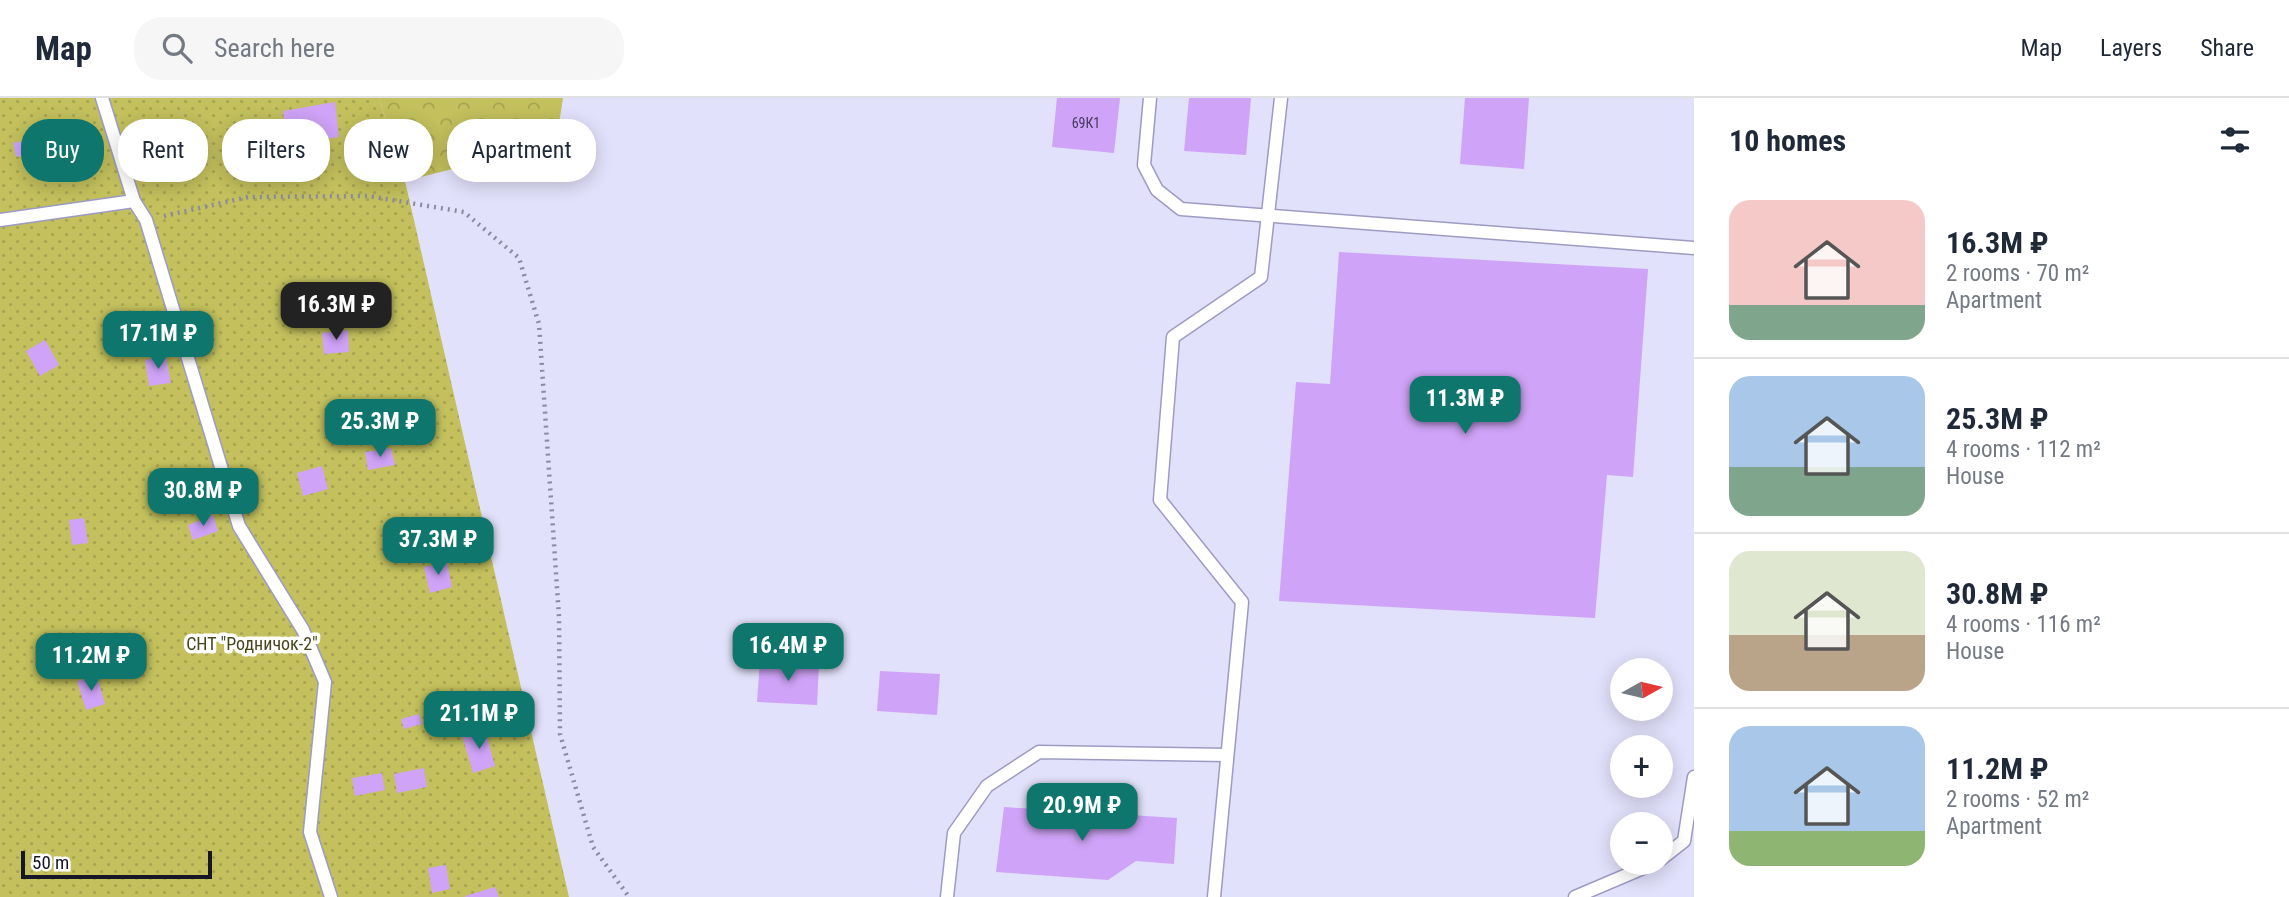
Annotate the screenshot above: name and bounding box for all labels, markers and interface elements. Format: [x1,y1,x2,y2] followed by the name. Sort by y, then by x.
[134,17,624,80] search box
[35,29,92,68] text: Map
[158,29,196,67] icon: search
[214,33,335,63] text: Search here
[2021,34,2062,62] text: Map
[2100,34,2162,62] text: Layers
[2200,34,2254,62] text: Share
[1072,115,1100,131] house number: 69К1
[21,119,104,182] chip: Buy
[118,119,208,182] chip: Rent
[222,119,330,182] chip: Filters
[344,119,433,182] chip: New
[447,119,596,182] chip: Apartment
[2216,121,2254,159] icon: filters
[1729,123,1846,158] text: 10 homes
[1946,225,2049,260] text: 16.3M ₽
[1785,228,1869,312] icon: home
[1946,260,2089,287] text: 2 rooms · 70 m²
[271,282,401,342] pin: 16.3M ₽
[1946,287,2042,314] text: Apartment
[297,291,375,318] text: 16.3M ₽
[93,312,223,371] pin: 17.1M ₽
[119,320,197,347] text: 17.1M ₽
[1400,376,1530,436] pin: 11.3M ₽
[1426,385,1504,412] text: 11.3M ₽
[315,400,445,459] pin: 25.3M ₽
[1946,401,2049,436] text: 25.3M ₽
[1785,404,1869,488] icon: home
[341,408,419,435] text: 25.3M ₽
[1946,436,2101,463] text: 4 rooms · 112 m²
[1946,463,2004,490] text: House
[138,468,268,528] pin: 30.8M ₽
[164,477,242,504] text: 30.8M ₽
[373,518,503,577] pin: 37.3M ₽
[399,526,477,553] text: 37.3M ₽
[1946,576,2049,611] text: 30.8M ₽
[1785,579,1869,663] icon: home
[1946,611,2101,638] text: 4 rooms · 116 m²
[723,624,853,683] pin: 16.4M ₽
[749,632,827,659] text: 16.4M ₽
[186,633,318,654] park label: СНТ "Родничок-2"
[26,634,156,693] pin: 11.2M ₽
[1946,638,2004,665] text: House
[52,642,130,669] text: 11.2M ₽
[1610,658,1673,721] north arrow
[1610,658,1673,875] map controls
[414,692,544,751] pin: 21.1M ₽
[440,700,518,727] text: 21.1M ₽
[1610,735,1673,798] button: +
[1946,751,2049,786] text: 11.2M ₽
[1785,754,1869,838] icon: home
[1017,784,1147,843] pin: 20.9M ₽
[1946,786,2089,813] text: 2 rooms · 52 m²
[1043,792,1121,819] text: 20.9M ₽
[1610,812,1673,875] button: −
[1946,813,2042,840] text: Apartment
[21,848,212,880] scale bar
[32,851,69,874] text: 50 m

